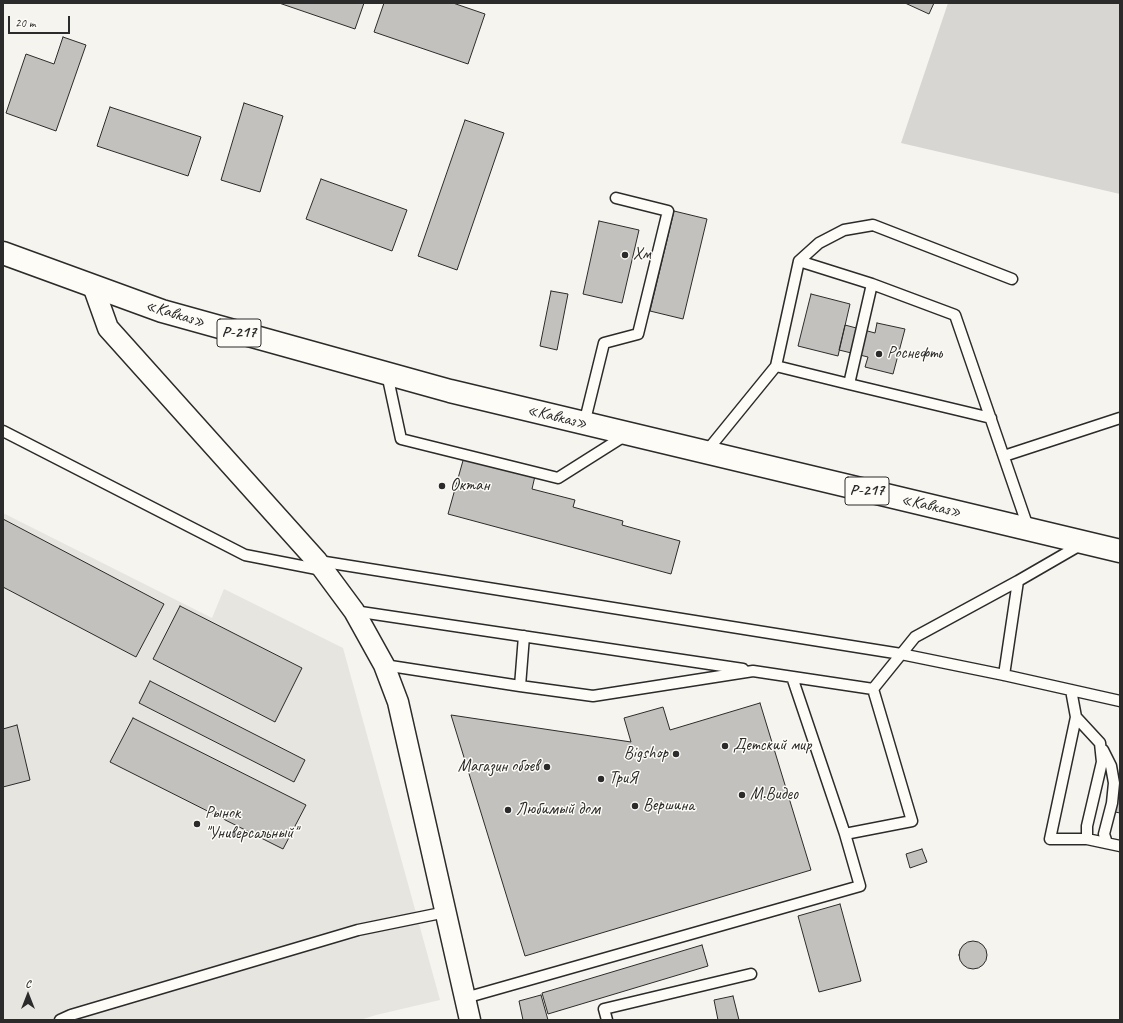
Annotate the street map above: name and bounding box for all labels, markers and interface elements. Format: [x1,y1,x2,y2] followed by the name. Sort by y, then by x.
[10,8,72,34] scale bar
[15,15,35,31] text: 20 m
[633,245,651,265] place label: Хм
[620,250,630,260] marker: Хм
[143,295,207,333] street label: «Кавказ»
[217,319,261,347] road number: Р-217
[887,344,942,364] place label: Роснефть
[874,349,884,359] marker: Роснефть
[525,400,589,434] street label: «Кавказ»
[450,476,490,496] place label: Октан
[845,477,889,505] road number: Р-217
[437,481,447,491] marker: Октан
[899,489,963,523] street label: «Кавказ»
[733,736,811,756] place label: Детский мир
[720,741,730,751] marker: Детский мир
[624,744,668,764] place label: Bigshop
[671,749,681,759] marker: Bigshop
[458,757,539,777] place label: Магазин обоев
[542,762,552,772] marker: Магазин обоев
[609,769,637,789] place label: ТриЯ
[596,774,606,784] marker: ТриЯ
[750,785,798,805] place label: М.Видео
[737,790,747,800] marker: М.Видео
[643,796,694,816] place label: Вершина
[516,800,600,820] place label: Любимый дом
[630,801,640,811] marker: Вершина
[205,804,297,844] place label: Рынок "Универсальный"
[503,805,513,815] marker: Любимый дом
[192,819,202,829] marker: Рынок "Универсальный"
[8,975,48,1015] north arrow
[25,976,31,990] text: С

